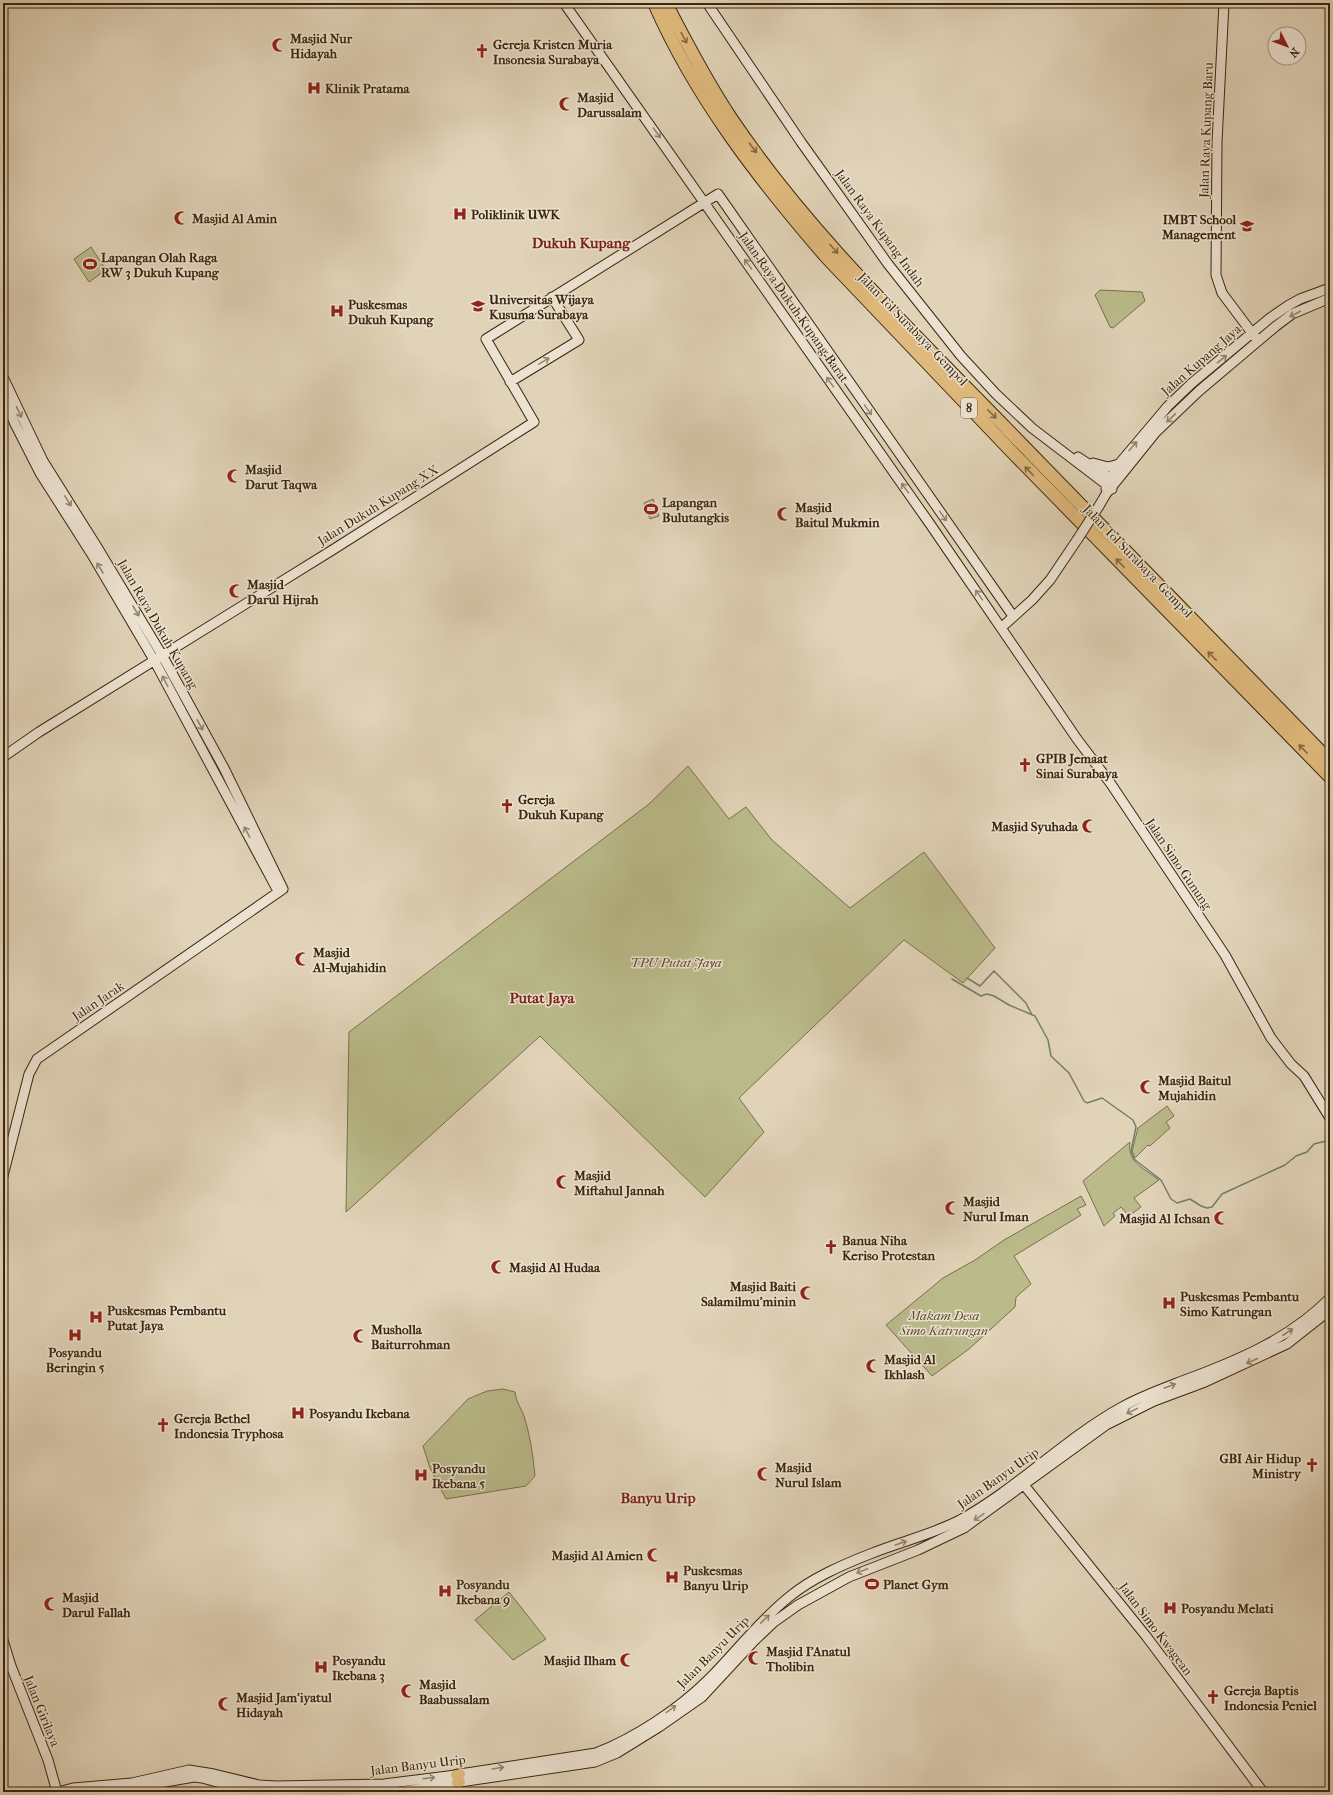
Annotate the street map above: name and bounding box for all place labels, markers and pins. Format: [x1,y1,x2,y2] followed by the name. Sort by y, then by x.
[289,31,353,62] place label: Masjid Nur Hidayah
[271,37,287,53] mosque icon: Masjid Nur Hidayah
[493,37,613,68] place label: Gereja Kristen Muria Insonesia Surabaya
[474,43,490,59] church icon: Gereja Kristen Muria Insonesia Surabaya
[306,80,322,96] hospital icon: Klinik Pratama
[325,81,411,96] place label: Klinik Pratama
[576,90,642,120] place label: Masjid Darussalam
[558,96,574,112] mosque icon: Masjid Darussalam
[452,206,468,222] hospital icon: Poliklinik UWK
[471,207,561,222] place label: Poliklinik UWK
[173,210,189,226] mosque icon: Masjid Al Amin
[191,211,278,226] place label: Masjid Al Amin
[1161,212,1236,243] place label: IMBT School Management
[1239,218,1255,234] school or university icon: IMBT School Management
[101,250,220,281] place label: Lapangan Olah Raga RW 3 Dukuh Kupang
[82,256,98,272] sports icon: Lapangan Olah Raga RW 3 Dukuh Kupang
[488,292,595,323] place label: Universitas Wijaya Kusuma Surabaya
[348,297,435,328] place label: Puskesmas Dukuh Kupang
[470,298,486,314] school or university icon: Universitas Wijaya Kusuma Surabaya
[329,303,345,319] hospital icon: Puskesmas Dukuh Kupang
[244,462,318,493] place label: Masjid Darut Taqwa
[226,468,242,484] mosque icon: Masjid Darut Taqwa
[662,495,729,526] place label: Lapangan Bulutangkis
[794,500,880,530] place label: Masjid Baitul Mukmin
[643,501,659,517] sports icon: Lapangan Bulutangkis
[776,506,792,522] mosque icon: Masjid Baitul Mukmin
[246,577,319,607] place label: Masjid Darul Hijrah
[228,583,244,599] mosque icon: Masjid Darul Hijrah
[1036,751,1119,782] place label: GPIB Jemaat Sinai Surabaya
[1017,757,1033,773] church icon: GPIB Jemaat Sinai Surabaya
[518,792,605,823] place label: Gereja Dukuh Kupang
[499,798,515,814] church icon: Gereja Dukuh Kupang
[1081,818,1097,834] mosque icon: Masjid Syuhada
[990,819,1079,835] place label: Masjid Syuhada
[312,945,387,975] place label: Masjid Al-Mujahidin
[294,951,310,967] mosque icon: Masjid Al-Mujahidin
[1157,1073,1232,1103] place label: Masjid Baitul Mujahidin
[1139,1079,1155,1095] mosque icon: Masjid Baitul Mujahidin
[573,1168,665,1199] place label: Masjid Miftahul Jannah
[555,1174,571,1190] mosque icon: Masjid Miftahul Jannah
[962,1194,1029,1224] place label: Masjid Nurul Iman
[944,1200,960,1216] mosque icon: Masjid Nurul Iman
[1213,1210,1229,1226] mosque icon: Masjid Al Ichsan
[1118,1211,1210,1226] place label: Masjid Al Ichsan
[842,1233,936,1263] place label: Banua Niha Keriso Protestan
[823,1239,839,1255] church icon: Banua Niha Keriso Protestan
[490,1259,506,1275] mosque icon: Masjid Al Hudaa
[508,1260,601,1275] place label: Masjid Al Hudaa
[701,1279,796,1309] place label: Masjid Baiti Salamilmu'minin
[799,1285,815,1301] mosque icon: Masjid Baiti Salamilmu'minin
[1180,1289,1300,1320] place label: Puskesmas Pembantu Simo Katrungan
[1161,1295,1177,1311] hospital icon: Puskesmas Pembantu Simo Katrungan
[107,1303,227,1334] place label: Puskesmas Pembantu Putat Jaya
[88,1309,104,1325] hospital icon: Puskesmas Pembantu Putat Jaya
[370,1322,451,1352] place label: Musholla Baiturrohman
[67,1327,83,1343] hospital icon: Posyandu Beringin 5
[352,1328,368,1344] mosque icon: Musholla Baiturrohman
[46,1345,105,1376] place label: Posyandu Beringin 5
[883,1352,936,1382] place label: Masjid Al Ikhlash
[865,1358,881,1374] mosque icon: Masjid Al Ikhlash
[290,1405,306,1421] hospital icon: Posyandu Ikebana
[309,1406,411,1422] place label: Posyandu Ikebana
[174,1411,284,1442] place label: Gereja Bethel Indonesia Tryphosa
[155,1417,171,1433] church icon: Gereja Bethel Indonesia Tryphosa
[1219,1451,1302,1482] place label: GBI Air Hidup Ministry
[1304,1457,1320,1473] church icon: GBI Air Hidup Ministry
[774,1460,842,1490] place label: Masjid Nurul Islam
[432,1461,486,1491] place label: Posyandu Ikebana 5
[756,1466,772,1482] mosque icon: Masjid Nurul Islam
[413,1467,429,1483] hospital icon: Posyandu Ikebana 5
[646,1547,662,1563] mosque icon: Masjid Al Amien
[551,1548,643,1563] place label: Masjid Al Amien
[683,1563,748,1594] place label: Puskesmas Banyu Urip
[664,1569,680,1585] hospital icon: Puskesmas Banyu Urip
[864,1576,880,1592] sports icon: Planet Gym
[456,1577,510,1608] place label: Posyandu Ikebana 9
[883,1577,949,1593] place label: Planet Gym
[437,1583,453,1599] hospital icon: Posyandu Ikebana 9
[61,1590,131,1620] place label: Masjid Darul Fallah
[43,1596,59,1612] mosque icon: Masjid Darul Fallah
[1162,1600,1178,1616] hospital icon: Posyandu Melati
[1181,1601,1274,1617] place label: Posyandu Melati
[765,1644,851,1674] place label: Masjid I'Anatul Tholibin
[747,1650,763,1666] mosque icon: Masjid I'Anatul Tholibin
[619,1652,635,1668] mosque icon: Masjid Ilham
[332,1653,386,1684] place label: Posyandu Ikebana 3
[543,1653,616,1668] place label: Masjid Ilham
[313,1659,329,1675] hospital icon: Posyandu Ikebana 3
[418,1677,490,1707] place label: Masjid Baabussalam
[400,1683,416,1699] mosque icon: Masjid Baabussalam
[1224,1683,1317,1713] place label: Gereja Baptis Indonesia Peniel
[1205,1689,1221,1705] church icon: Gereja Baptis Indonesia Peniel
[235,1690,332,1721] place label: Masjid Jam'iyatul Hidayah
[217,1696,233,1712] mosque icon: Masjid Jam'iyatul Hidayah

